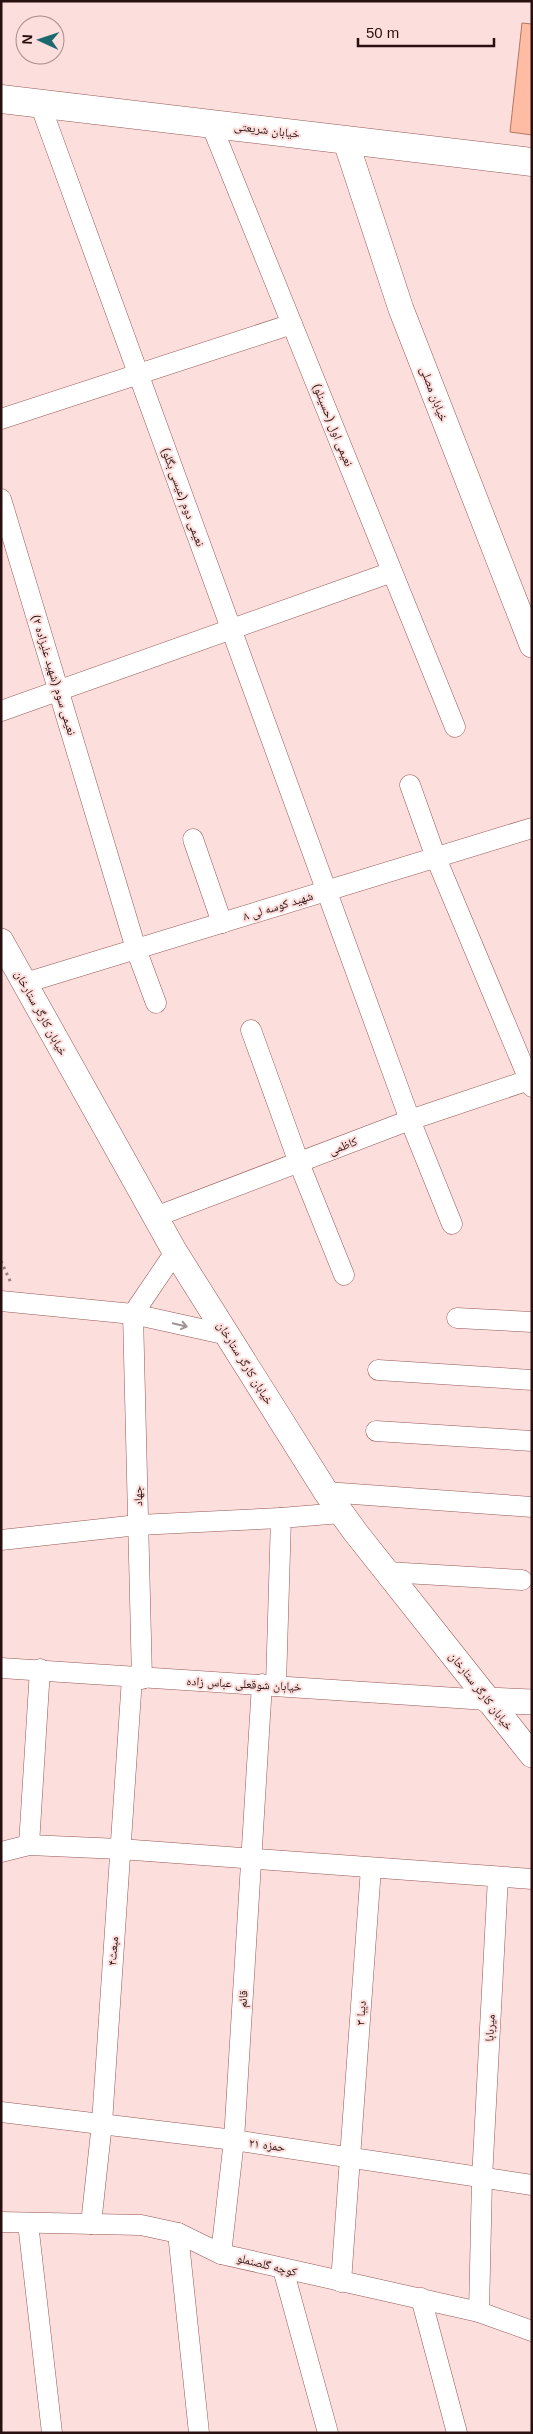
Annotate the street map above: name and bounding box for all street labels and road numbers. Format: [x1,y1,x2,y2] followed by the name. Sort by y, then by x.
[233,119,301,141] street label: خیابان شریعتی
[417,365,451,424] street label: خیابان مصلی
[310,382,356,469] street label: نعیمی اول (حسینلو)
[158,446,207,549] street label: نعیمی دوم (عیسی بگلو)
[28,613,79,737] street label: نعیمی سوم (شهید علیزاده ۲)
[241,889,315,923] street label: شهید کوسه لی ۸
[12,968,70,1058] street label: خیابان کارگر ستارخان
[327,1134,359,1158] street label: کاظمی
[214,1319,276,1408] street label: خیابان کارگر ستارخان
[131,1485,145,1506] street label: جهاد
[446,1649,516,1733] street label: خیابان کارگر ستارخان
[186,1674,302,1694] street label: خیابان شوقعلی عباس زاده
[105,1936,121,1966] street label: مبعث۴
[236,1990,251,2008] street label: قائم
[353,2000,369,2026] street label: دیبا ۳
[482,2014,498,2042] street label: میربابا
[248,2136,286,2155] street label: حمزه ۲۱
[236,2251,298,2279] street label: کوچه گلصنملو

